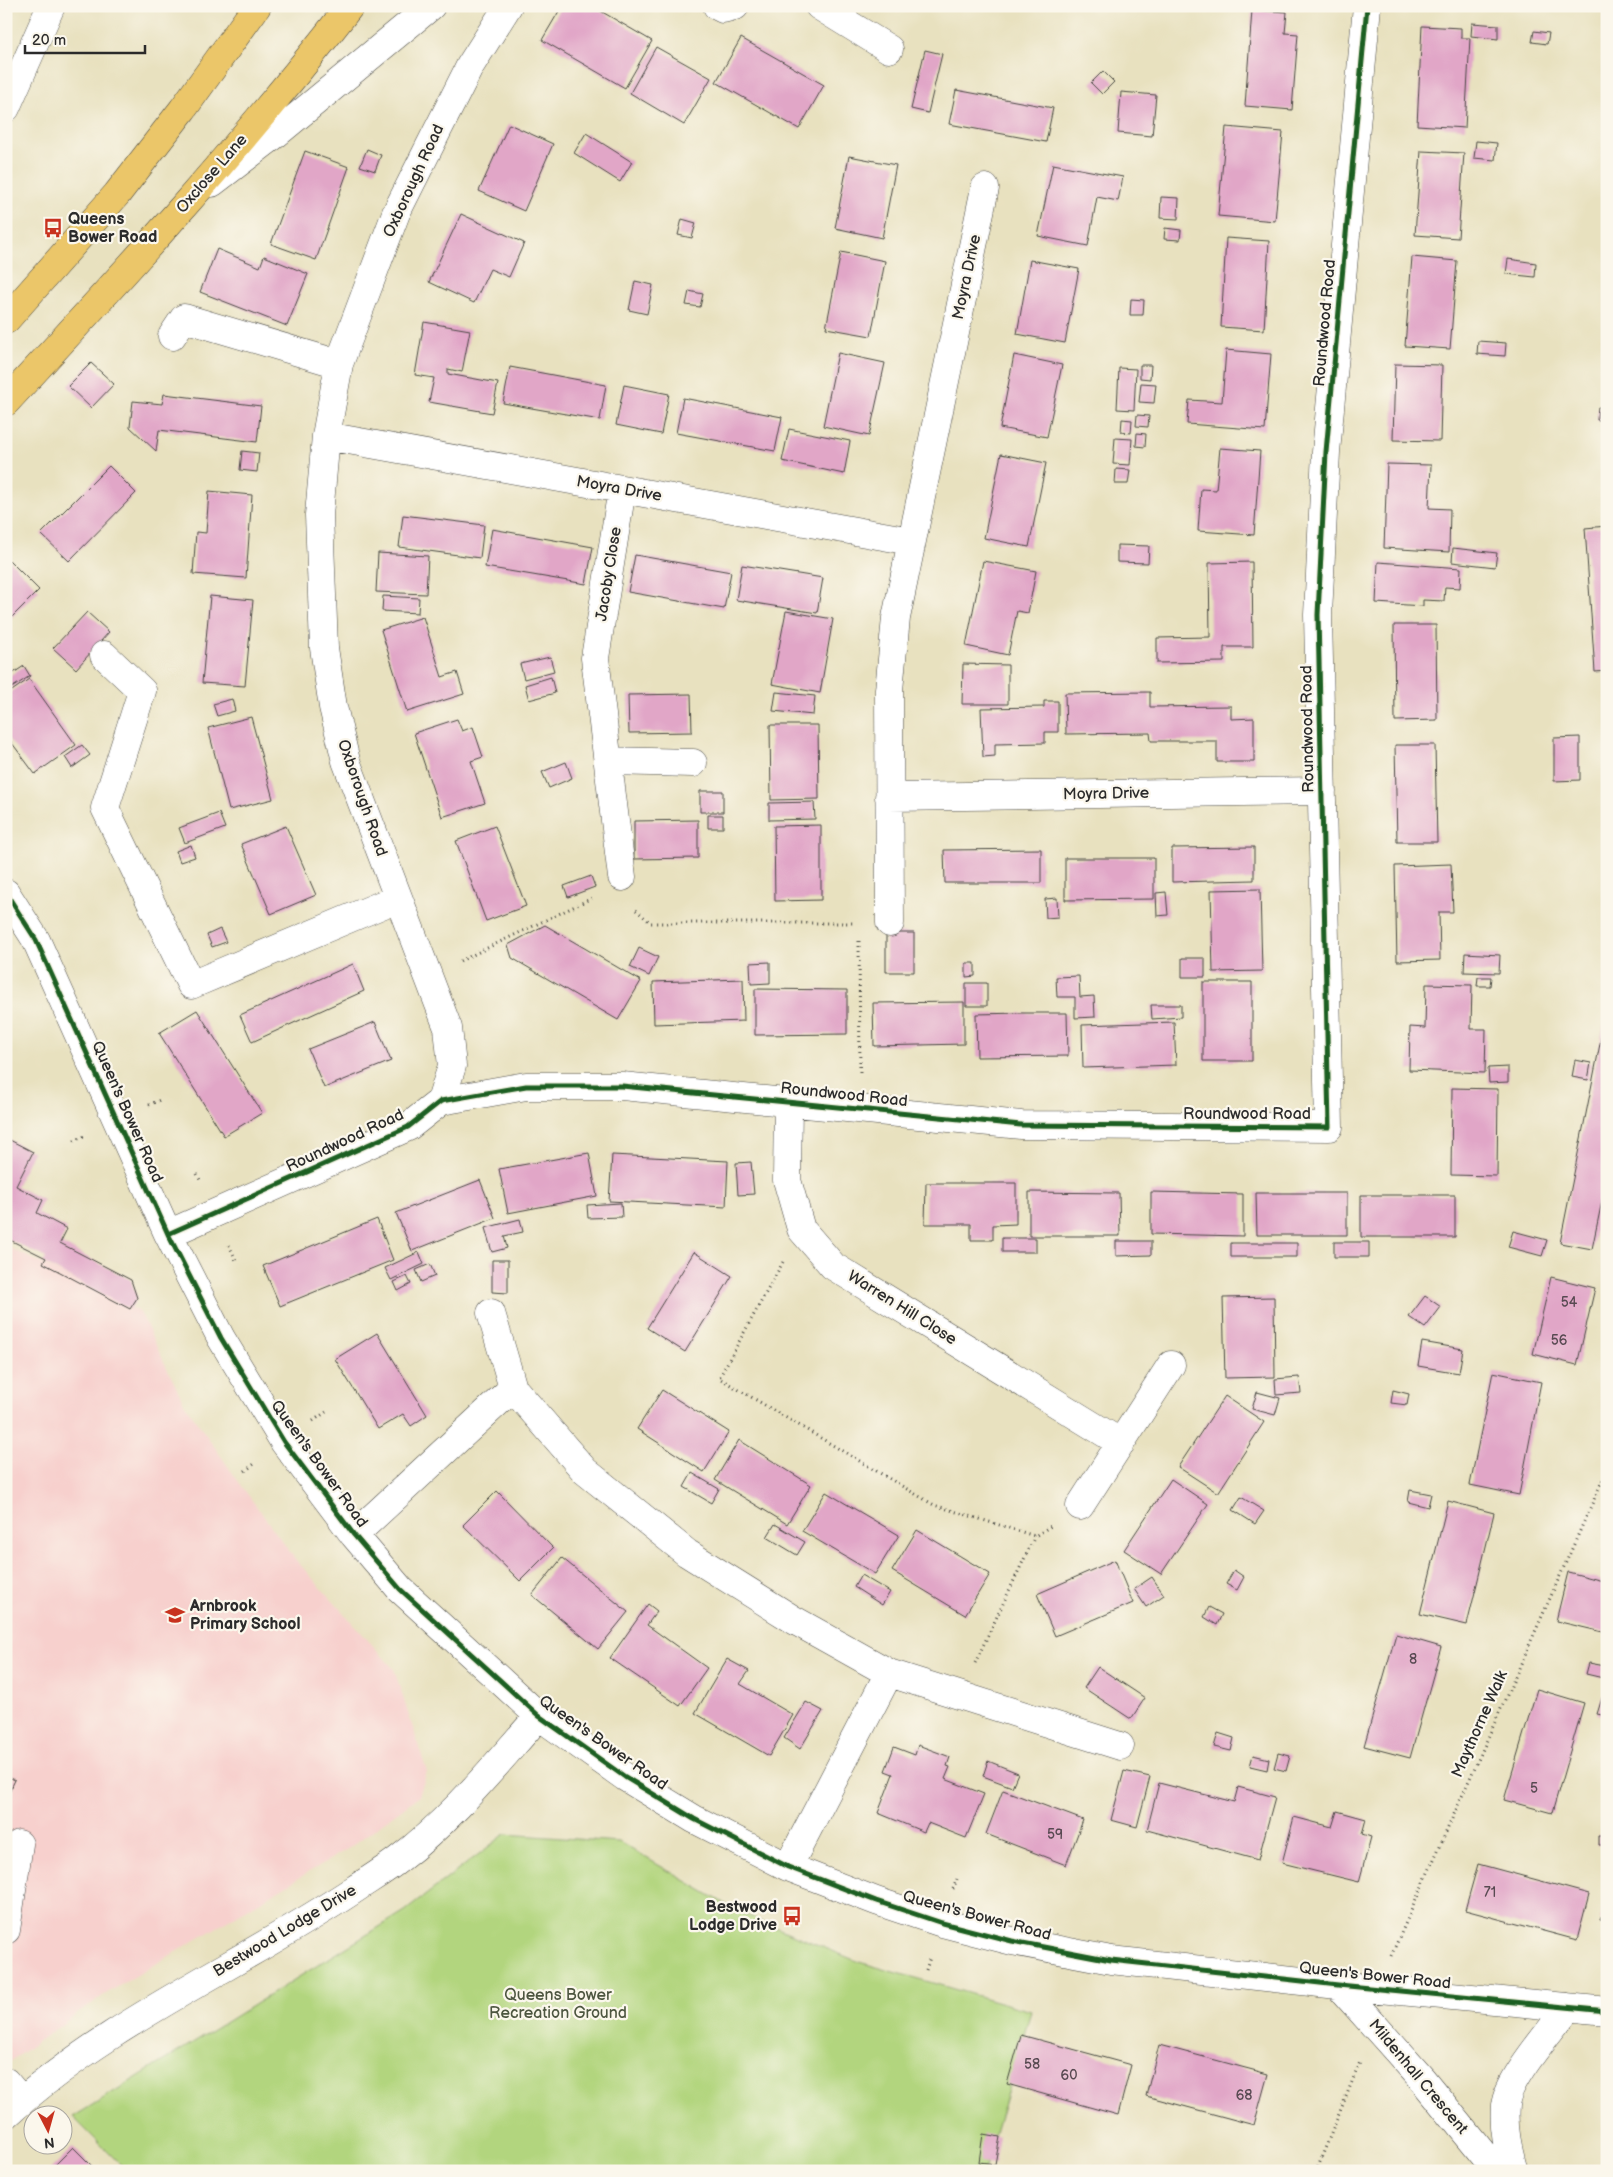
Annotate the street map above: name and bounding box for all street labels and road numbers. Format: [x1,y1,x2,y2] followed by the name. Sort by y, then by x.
[380,122,448,240] street label: Oxborough Road
[173,130,252,217] street label: Oxclose Lane
[949,232,985,321] street label: Moyra Drive
[1310,259,1340,387] street label: Roundwood Road
[575,472,664,506] street label: Moyra Drive
[592,525,626,623] street label: Jacoby Close
[1297,665,1319,793] street label: Roundwood Road
[333,737,391,859] street label: Oxborough Road
[1063,784,1150,804] street label: Moyra Drive
[87,1038,167,1186] street label: Queen's Bower Road
[779,1079,909,1111] street label: Roundwood Road
[283,1105,407,1177] street label: Roundwood Road
[1183,1105,1311,1124] street label: Roundwood Road
[844,1267,960,1349] street label: Warren Hill Close
[266,1397,372,1531] street label: Queen's Bower Road
[1448,1667,1512,1780] street label: Maythorne Walk
[535,1691,671,1795] street label: Queen's Bower Road
[210,1881,360,1981] street label: Bestwood Lodge Drive
[901,1887,1053,1945] street label: Queen's Bower Road
[1298,1959,1452,1993] street label: Queen's Bower Road
[1364,2016,1472,2138] street label: Mildenhall Crescent

